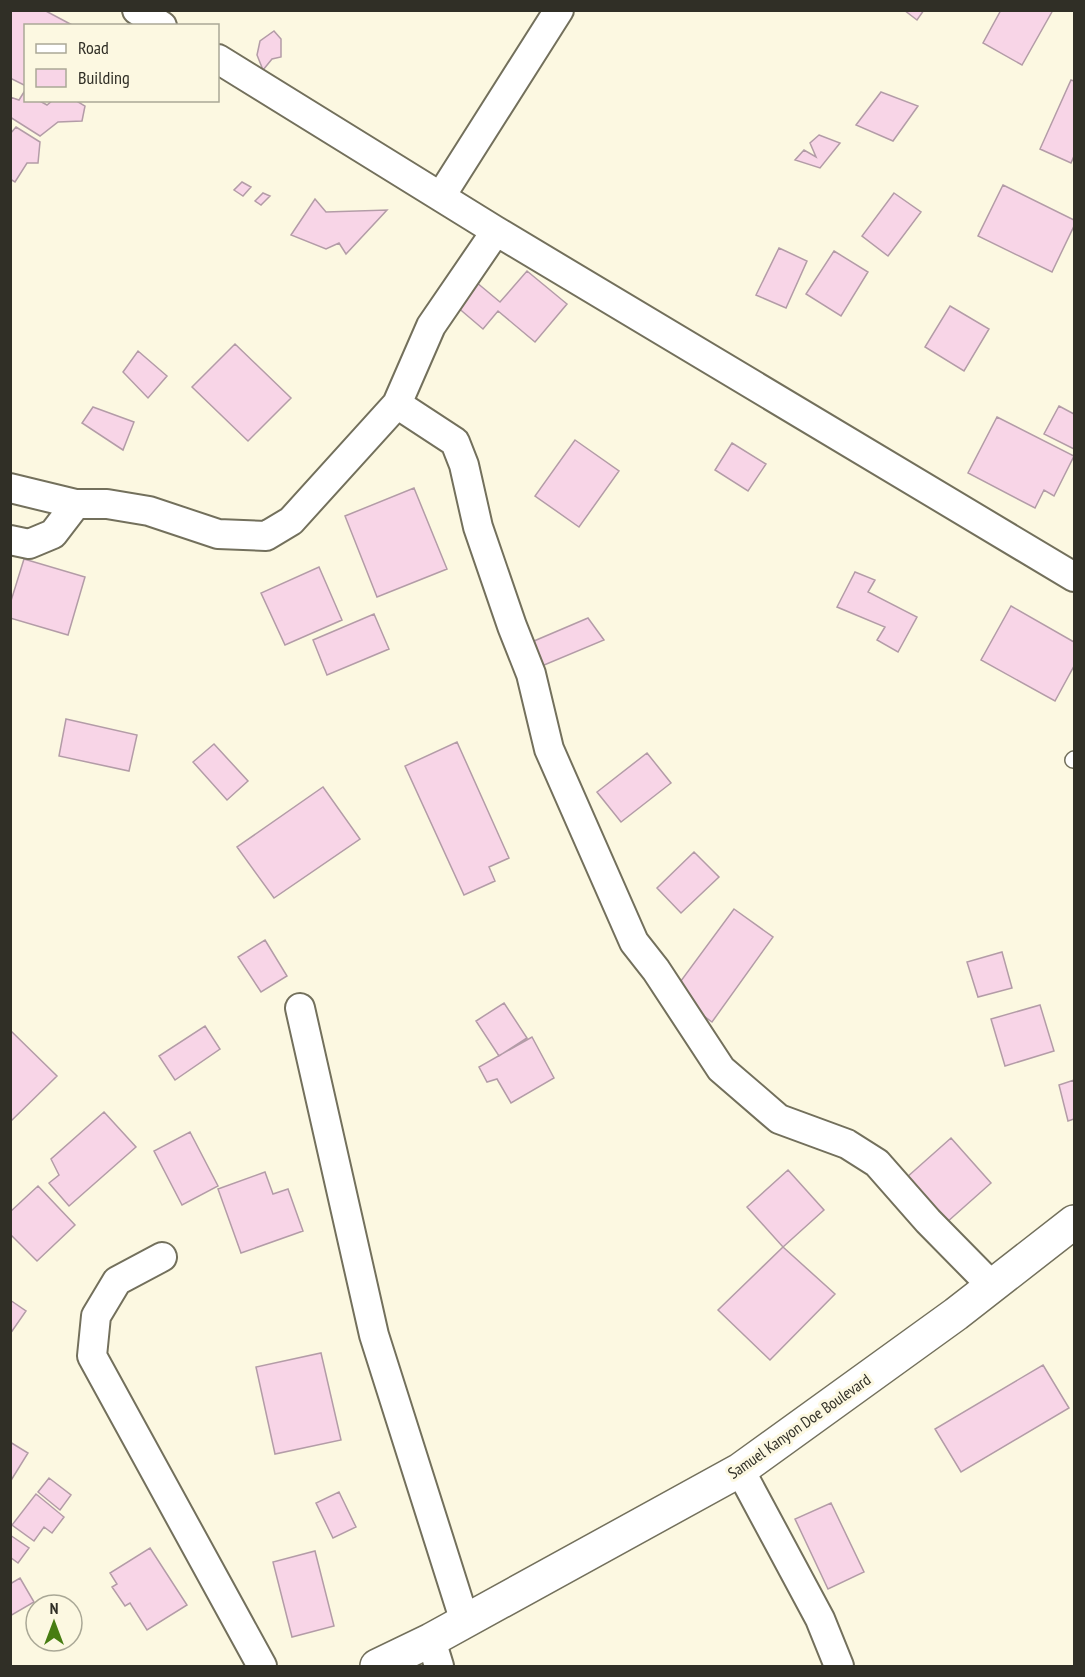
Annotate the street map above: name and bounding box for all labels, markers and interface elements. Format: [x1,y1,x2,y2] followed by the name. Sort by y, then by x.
[24,24,219,102] legend
[78,36,109,59] text: Road
[78,66,130,89] text: Building
[724,1369,874,1483] street label: Samuel Kanyon Doe Boulevard
[24,1593,84,1653] north arrow
[50,1598,58,1618] text: N

